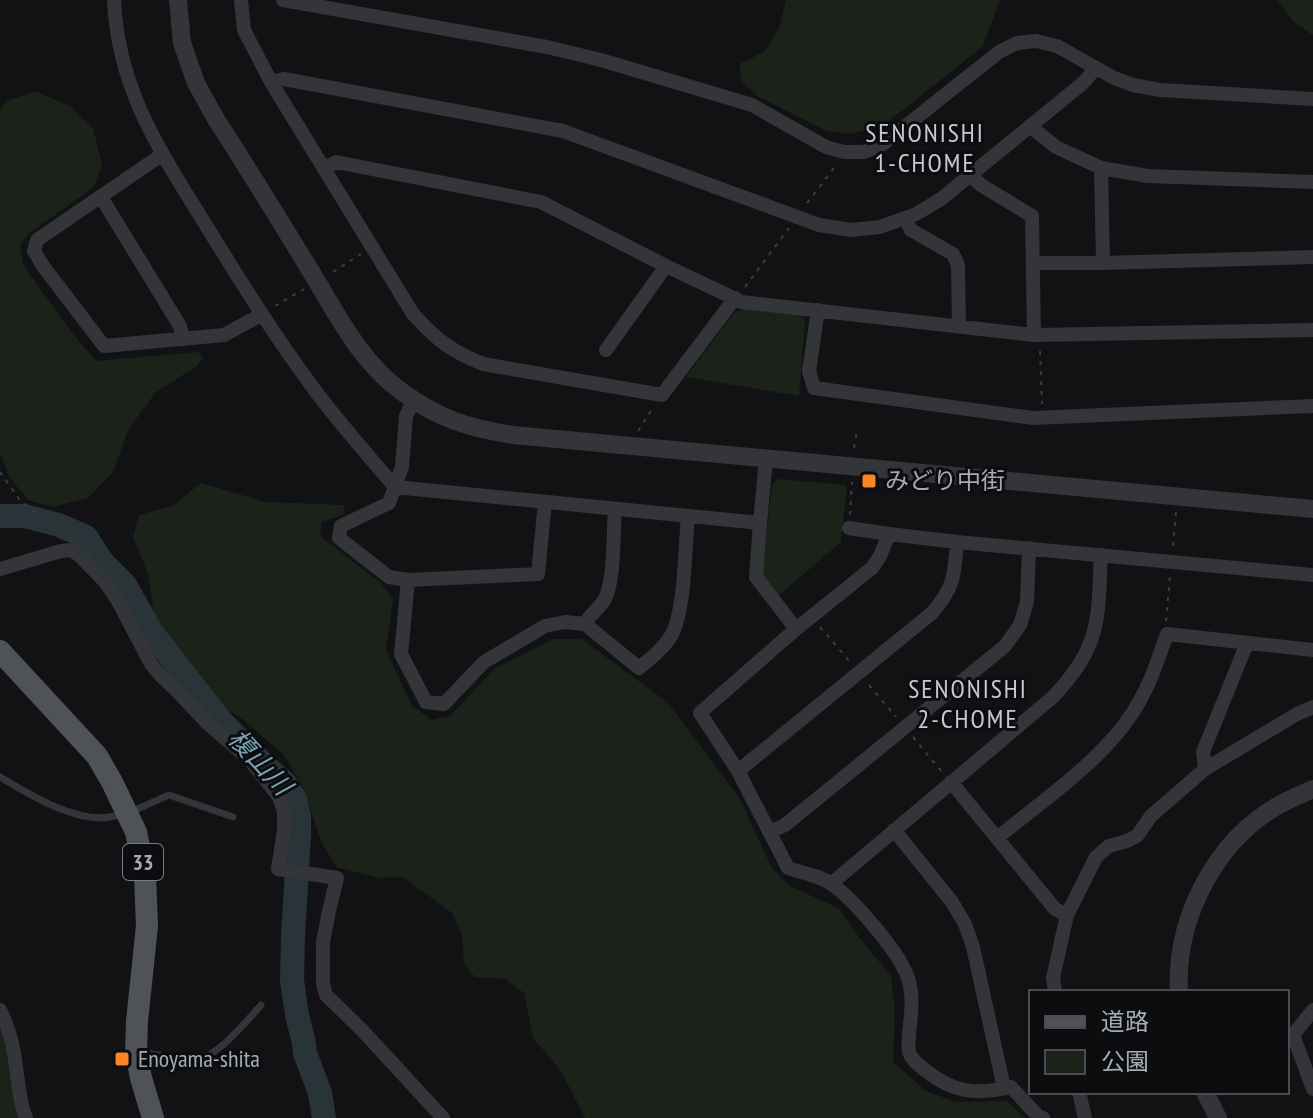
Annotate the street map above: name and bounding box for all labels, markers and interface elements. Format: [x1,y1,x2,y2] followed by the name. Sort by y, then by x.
[865,116,985,179] district label: SENONISHI 1-CHOME
[885,465,1005,496] place label: みどり中街
[860,472,878,490] marker: みどり中街
[908,672,1028,735] district label: SENONISHI 2-CHOME
[222,722,301,804] water label: 榎山川
[123,844,163,880] road number: 33
[1029,990,1289,1094] legend
[1101,1006,1149,1037] text: 道路
[138,1043,260,1074] place label: Enoyama-shita
[1101,1046,1149,1077] text: 公園
[113,1050,131,1068] marker: Enoyama-shita

